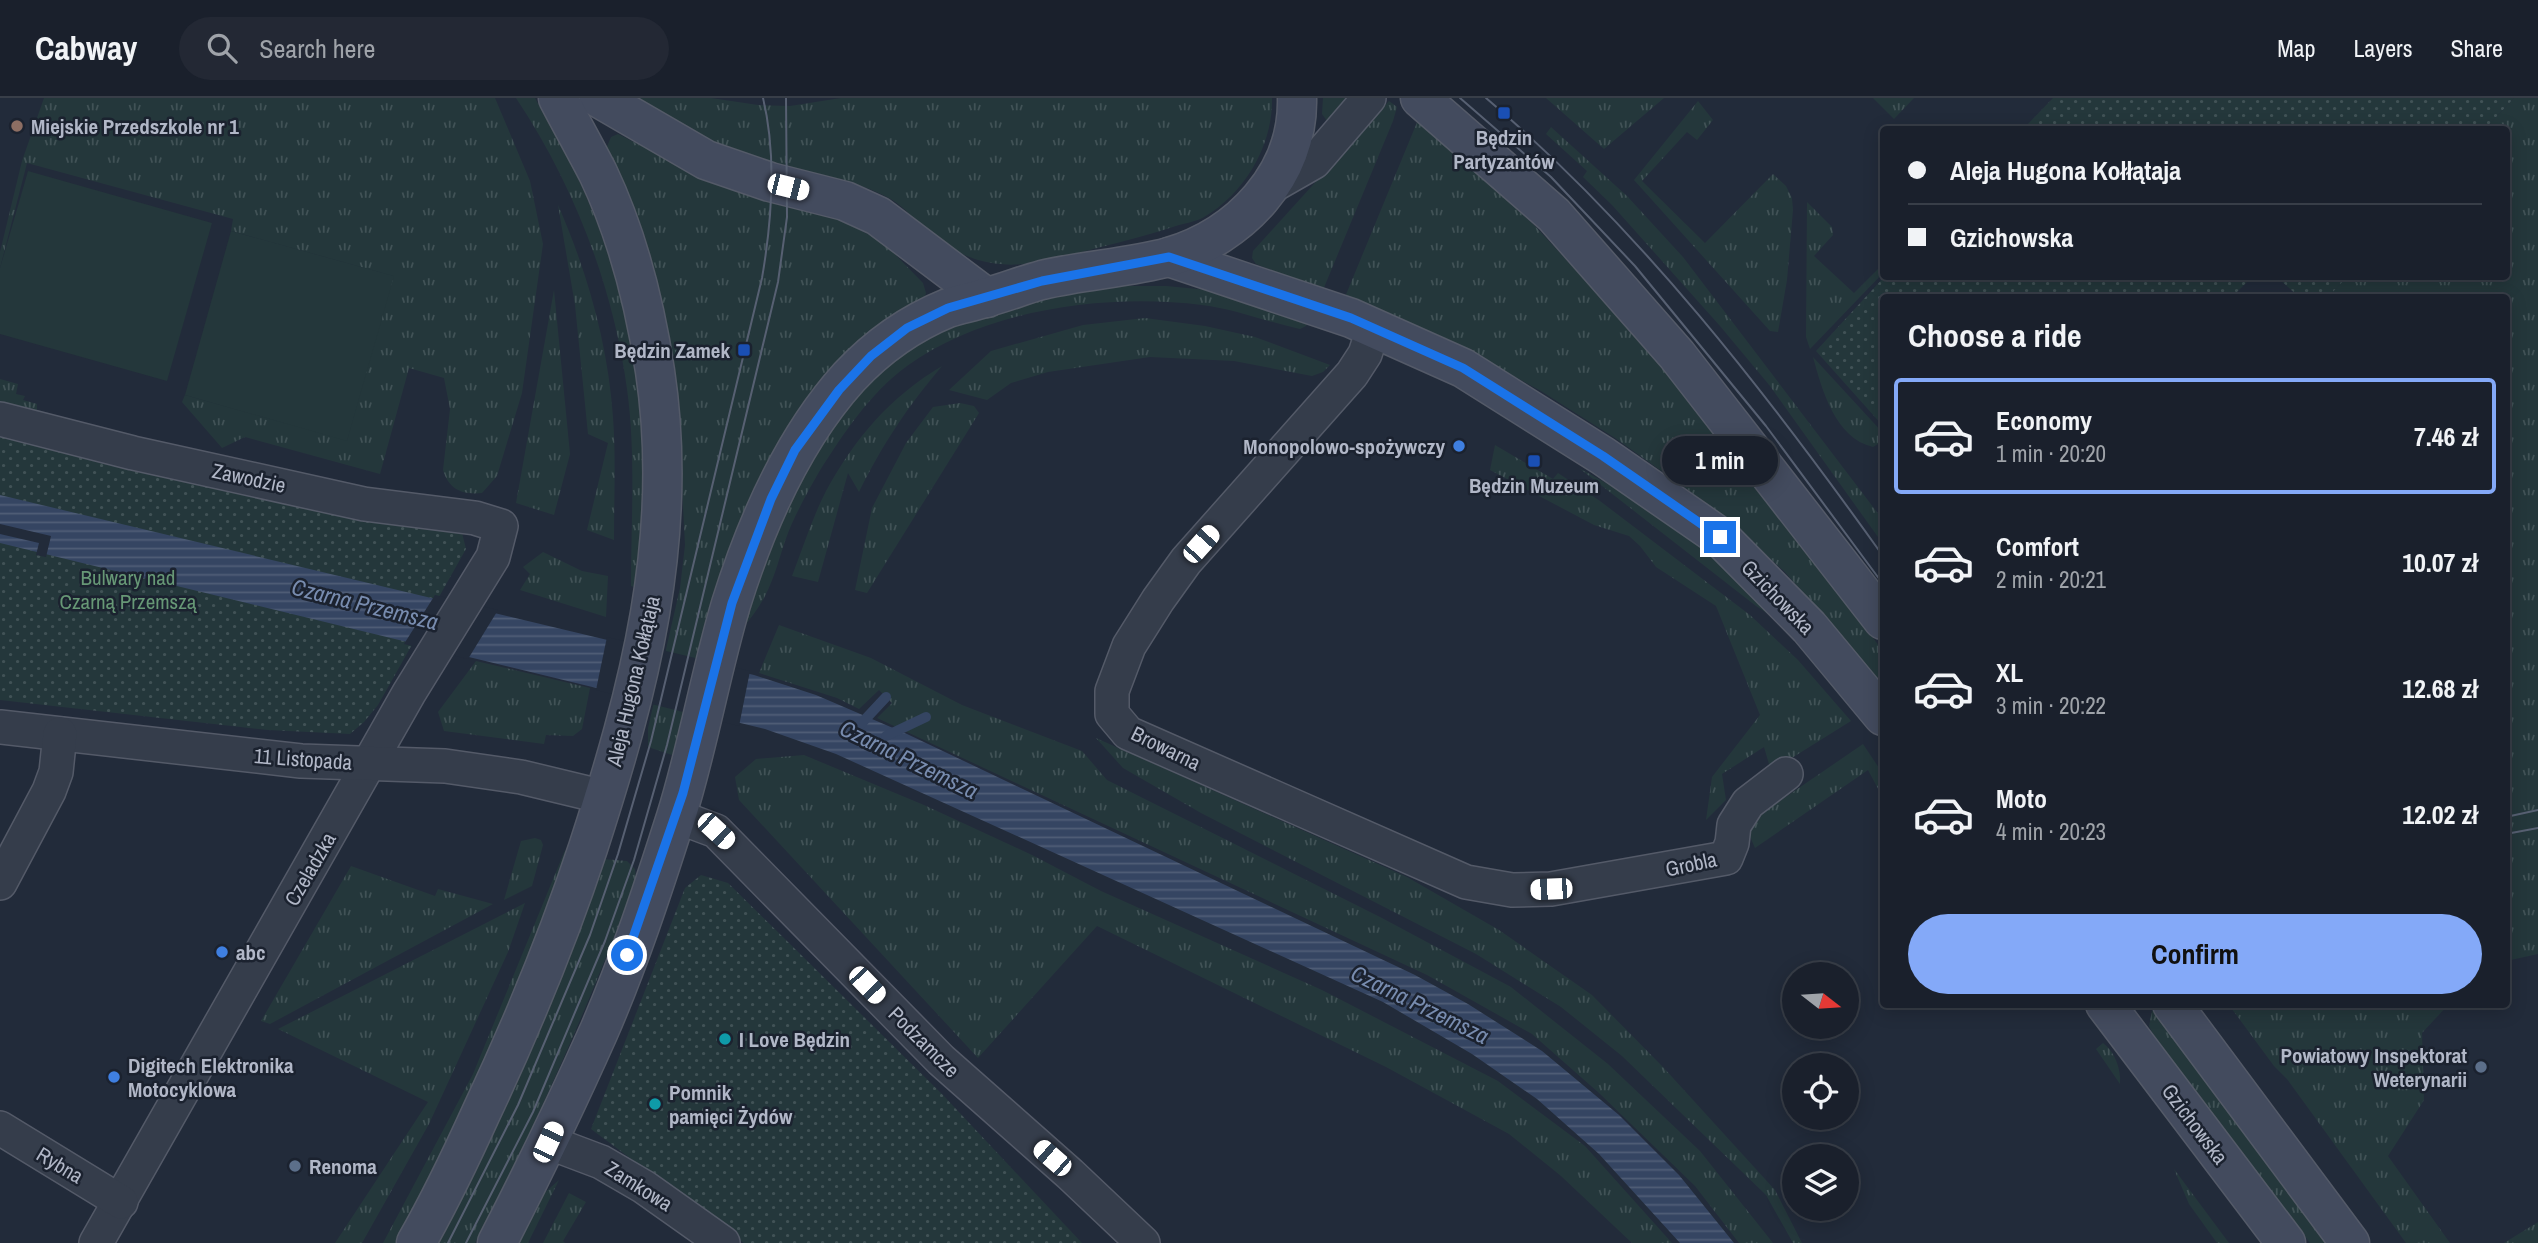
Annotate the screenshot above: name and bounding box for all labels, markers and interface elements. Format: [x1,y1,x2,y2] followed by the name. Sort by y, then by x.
[179,17,669,80] search box
[35,26,137,70] text: Cabway
[203,29,241,67] icon: search
[259,31,375,66] text: Search here
[2277,32,2315,64] text: Map
[2353,32,2412,64] text: Layers
[2450,32,2503,64] text: Share
[1496,105,1512,121] marker: Będzin Partyzantów
[31,112,239,141] place label: Miejskie Przedszkole nr 1
[9,118,25,134] marker: Miejskie Przedszkole nr 1
[1453,123,1555,176] place label: Będzin Partyzantów
[1950,153,2181,188] text: Aleja Hugona Kołłątaja
[766,172,811,202] car
[1950,220,2073,255] text: Gzichowska
[1908,314,2082,357] text: Choose a ride
[614,336,730,365] place label: Będzin Zamek
[736,342,752,358] marker: Będzin Zamek
[1996,403,2092,438] text: Economy
[1912,405,1975,468] icon: car
[2414,419,2478,454] text: 7.46 zł
[1243,432,1445,461] place label: Monopolowo-spożywczy
[1662,436,1778,484] callout: 1 min
[1451,438,1467,454] marker: Monopolowo-spożywczy
[1996,438,2106,469] text: 1 min · 20:20
[1695,445,1745,476] text: 1 min
[1526,453,1542,469] marker: Będzin Muzeum
[209,456,289,500] street label: Zawodzie
[1469,471,1599,500] place label: Będzin Muzeum
[1180,521,1223,567] car
[1704,521,1736,553] route end
[1996,529,2079,564] text: Comfort
[1912,531,1975,594] icon: car
[2402,545,2478,580] text: 10.07 zł
[1735,553,1821,641] street label: Gzichowska
[60,563,198,616] park label: Bulwary nad Czarną Przemszą
[1996,564,2106,595] text: 2 min · 20:21
[289,571,441,637] water label: Czarna Przemsza
[599,592,667,770] street label: Aleja Hugona Kołłątaja
[1996,655,2023,690] text: XL
[1912,657,1975,720] icon: car
[2402,671,2478,706] text: 12.68 zł
[1996,690,2106,721] text: 3 min · 20:22
[835,712,983,806] water label: Czarna Przemsza
[1127,719,1206,777] street label: Browarna
[253,741,353,777] street label: 11 Listopada
[1996,781,2047,816] text: Moto
[1912,783,1975,846] icon: car
[2402,797,2478,832] text: 12.02 zł
[694,809,739,853] car
[1996,816,2106,847] text: 4 min · 20:23
[277,827,343,911] street label: Czeladzka
[1663,844,1720,884] street label: Grobla
[1530,878,1573,900] car
[1908,914,2482,994] button: Confirm
[236,938,266,967] place label: abc
[611,939,643,971] route start
[214,944,230,960] marker: abc
[1346,957,1494,1051] water label: Czarna Przemsza
[1782,962,1858,1040] north arrow
[1782,962,1859,1221] map controls
[845,963,890,1007] car
[882,1000,966,1084] street label: Podzamcze
[739,1025,850,1054] place label: I Love Będzin
[717,1031,733,1047] marker: I Love Będzin
[2280,1041,2467,1094] place label: Powiatowy Inspektorat Weterynarii
[128,1051,294,1104] place label: Digitech Elektronika Motocyklowa
[1782,1053,1859,1130] button: locate
[2473,1059,2489,1075] marker: Powiatowy Inspektorat Weterynarii
[106,1069,122,1085] marker: Digitech Elektronika Motocyklowa
[669,1078,793,1131] place label: Pomnik pamięci Żydów
[2155,1078,2235,1171] street label: Gzichowska
[647,1096,663,1112] marker: Pomnik pamięci Żydów
[530,1119,567,1165] car
[1030,1136,1075,1180] car
[31,1140,89,1190] street label: Rybna
[1782,1144,1859,1221] button: layers
[309,1152,377,1181] place label: Renoma
[600,1154,679,1218] street label: Zamkowa
[287,1158,303,1174] marker: Renoma

